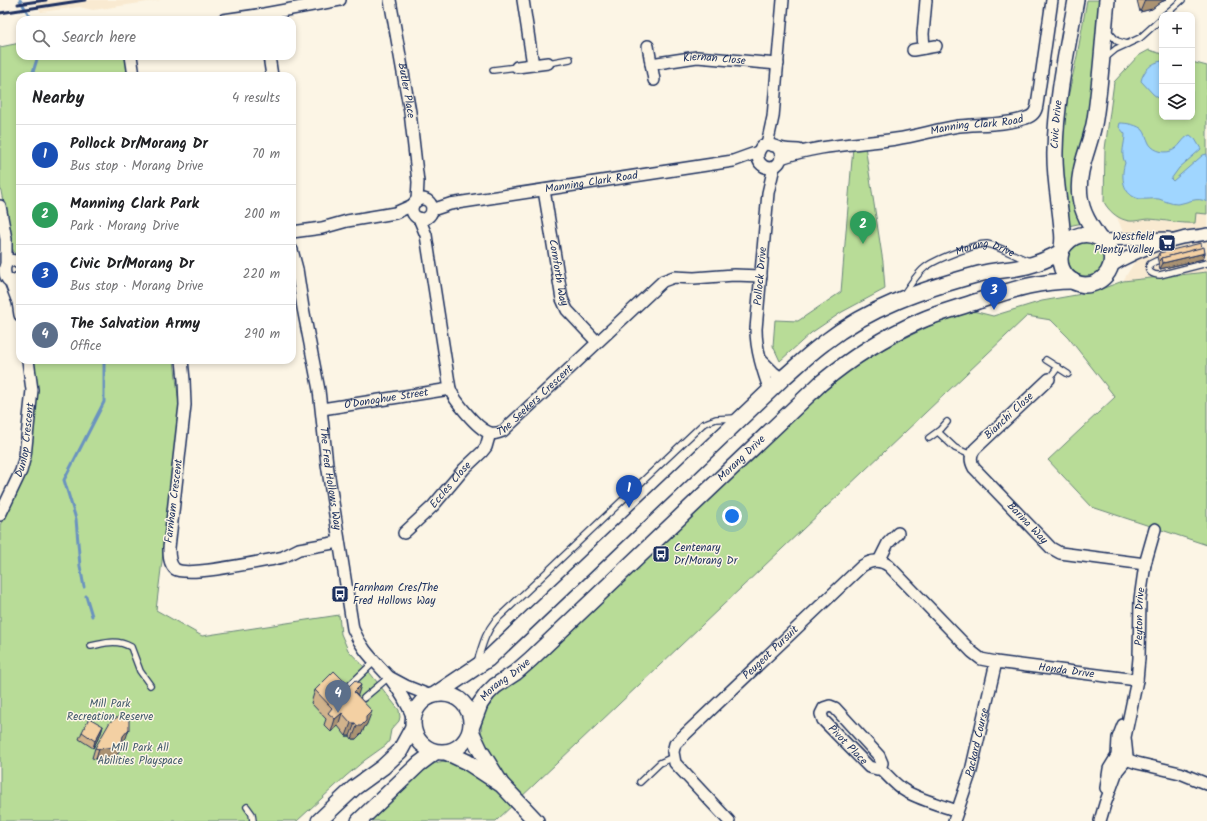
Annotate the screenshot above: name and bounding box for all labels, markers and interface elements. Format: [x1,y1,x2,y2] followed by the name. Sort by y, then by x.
[1159,12,1195,120] map controls
[1159,12,1195,48] button: +
[16,16,296,60] search box
[62,26,136,50] text: Search here
[30,27,52,49] icon: search
[682,48,747,70] street label: Kiernan Close
[1159,48,1195,84] button: −
[392,61,420,119] street label: Butler Place
[1159,84,1195,120] button: layers
[32,85,84,112] text: Nearby
[232,88,280,109] text: 4 results
[1046,99,1068,149] street label: Civic Drive
[929,110,1026,141] street label: Manning Clark Road
[70,132,208,156] text: Pollock Dr/Morang Dr
[43,144,47,165] text: 1
[252,144,280,165] text: 70 m
[70,156,203,177] text: Bus stop · Morang Drive
[544,167,640,198] street label: Manning Clark Road
[70,192,199,216] text: Manning Clark Park
[41,204,49,225] text: 2
[244,204,280,225] text: 200 m
[850,211,876,244] pin: 2
[70,216,179,237] text: Park · Morang Drive
[1094,228,1155,259] place label: Westfield Plenty Valley
[1157,233,1177,253] supermarket icon: Westfield Plenty Valley
[953,235,1018,263] street label: Morang Drive
[543,238,574,310] street label: Cornforth Way
[749,246,772,306] street label: Pollock Drive
[70,252,194,276] text: Civic Dr/Morang Dr
[41,264,49,285] text: 3
[243,264,280,285] text: 220 m
[70,276,203,297] text: Bus stop · Morang Drive
[981,277,1007,310] pin: 3
[70,312,200,336] text: The Salvation Army
[41,324,49,345] text: 4
[244,324,280,345] text: 290 m
[70,336,101,357] text: Office
[494,360,578,442] street label: The Seekers Crescent
[343,383,430,414] street label: O'Donoghue Street
[980,388,1038,444] street label: Bianchi Close
[10,401,40,481] street label: Dunlop Crescent
[314,426,346,532] street label: The Fred Hollows Way
[713,431,770,486] street label: Morang Drive
[160,457,188,544] street label: Farnham Crescent
[425,457,476,513] street label: Eccles Close
[616,475,642,508] pin: 1
[1002,498,1053,549] street label: Barina Way
[722,506,742,526] your location
[674,539,739,570] place label: Centenary Dr/Morang Dr
[651,544,671,564] bus stop icon: Centenary Dr/Morang Dr
[353,579,438,610] place label: Farnham Cres/The Fred Hollows Way
[330,584,350,604] bus stop icon: Farnham Cres/The Fred Hollows Way
[1130,586,1151,646] street label: Peyton Drive
[739,621,804,684] street label: Peugeot Pursuit
[475,654,535,705] street label: Morang Drive
[1037,658,1095,683] street label: Honda Drive
[325,680,351,713] pin: 4
[67,695,153,726] park label: Mill Park Recreation Reserve
[961,706,994,779] street label: Packard Course
[823,721,872,770] street label: Pivot Place
[97,739,183,770] park label: Mill Park All Abilities Playspace

